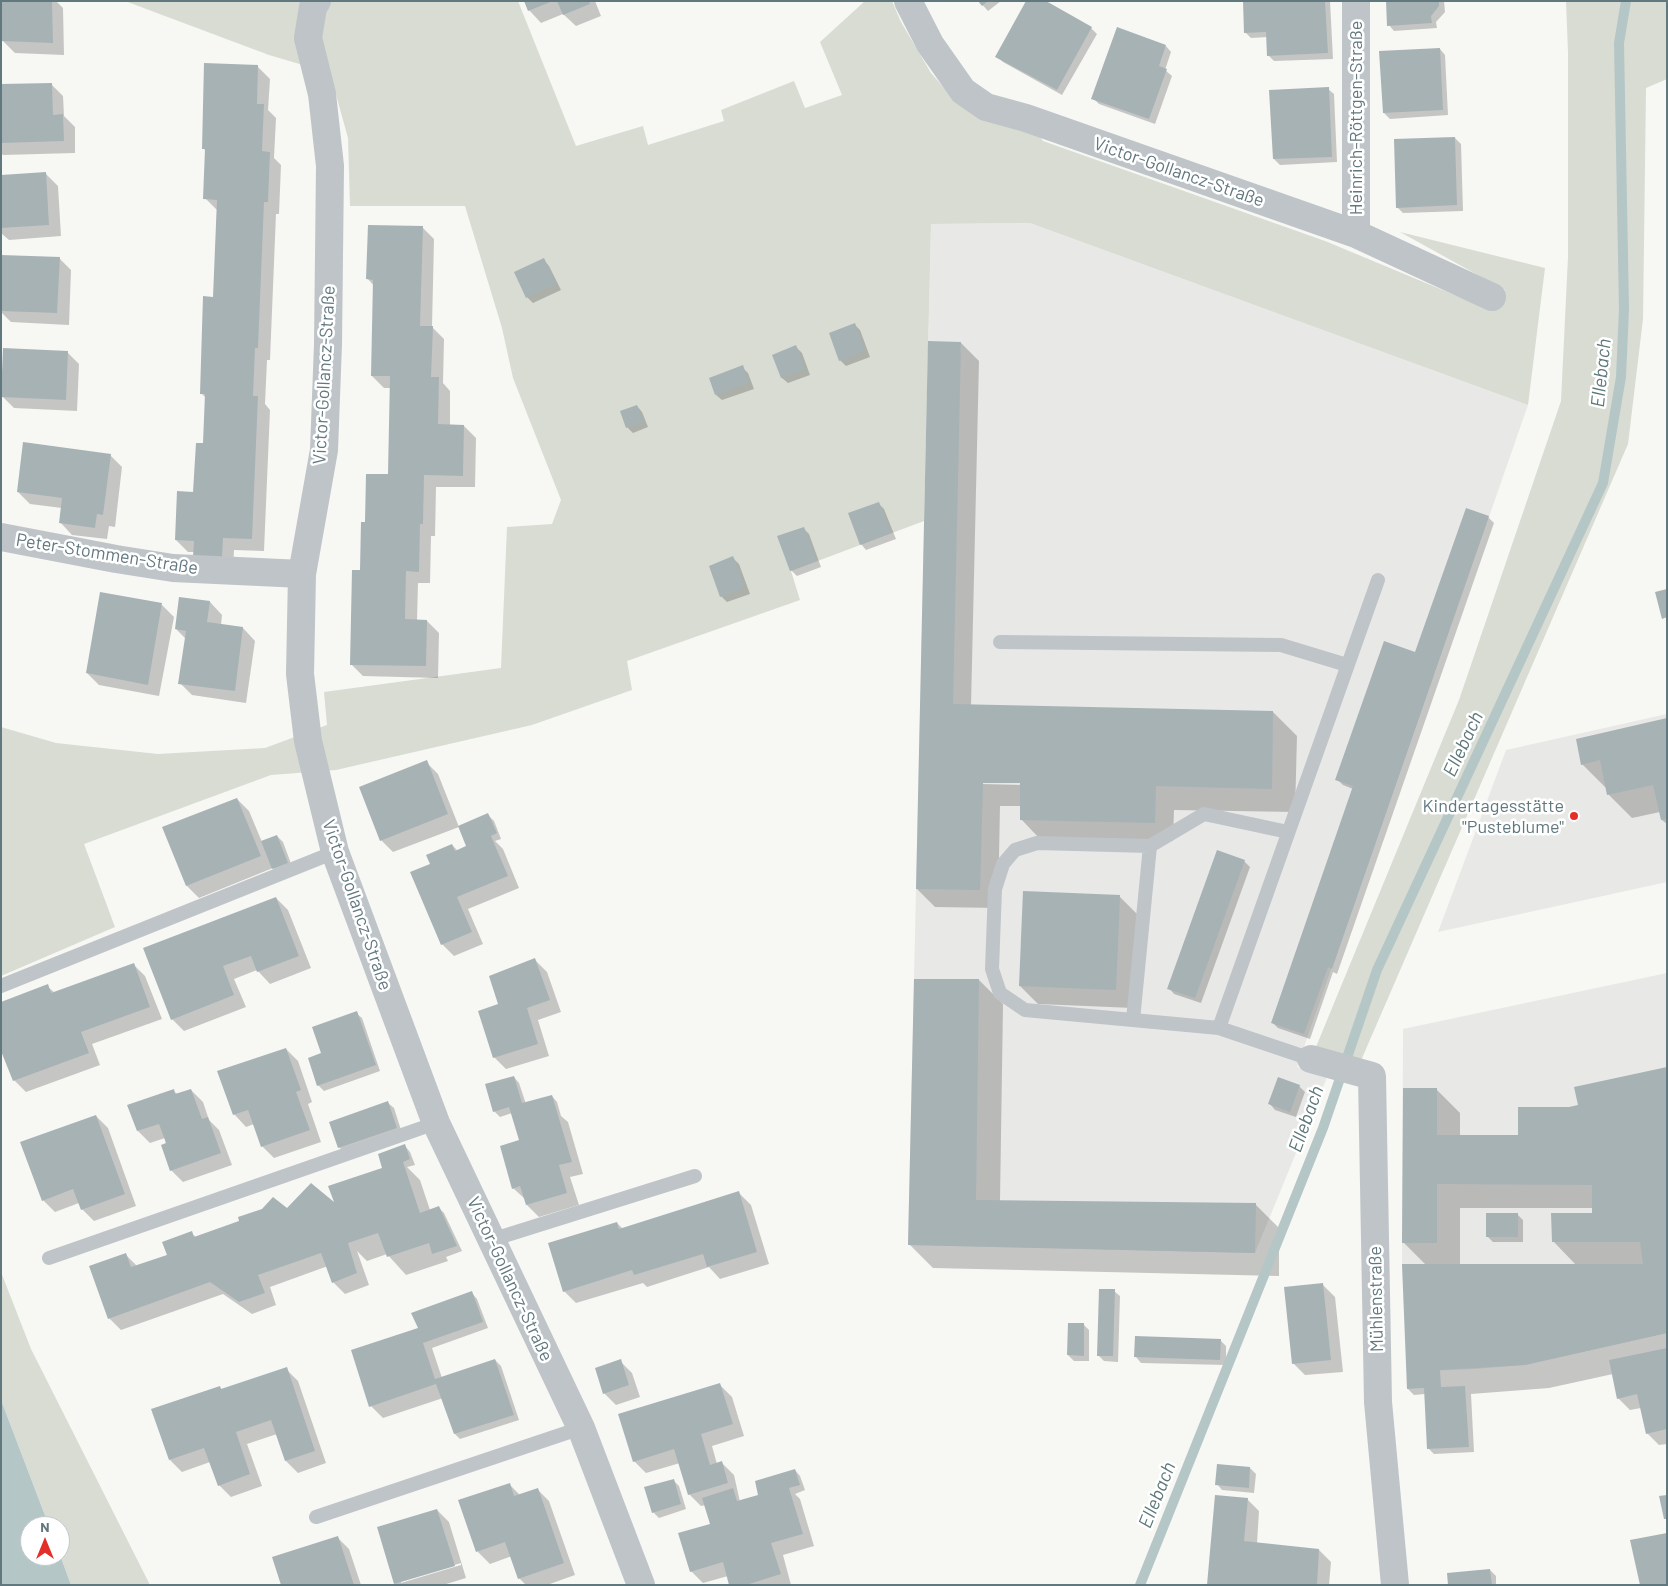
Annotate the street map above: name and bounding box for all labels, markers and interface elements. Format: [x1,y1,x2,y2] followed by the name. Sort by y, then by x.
[1345,21,1367,215] street label: Heinrich-Röttgen-Straße
[1091,133,1267,211] street label: Victor-Gollancz-Straße
[309,285,339,465] street label: Victor-Gollancz-Straße
[1586,337,1616,409] water label: Ellebach
[14,529,200,579] street label: Peter-Stommen-Straße
[1438,708,1488,780] water label: Ellebach
[1423,795,1564,838] place label: Kindertagesstätte "Pusteblume"
[1568,810,1580,822] marker: Kindertagesstätte "Pusteblume"
[318,817,396,993] street label: Victor-Gollancz-Straße
[1283,1083,1329,1155] water label: Ellebach
[462,1193,558,1365] street label: Victor-Gollancz-Straße
[1364,1246,1388,1352] street label: Mühlenstraße
[1133,1459,1181,1531] water label: Ellebach
[20,1516,70,1566] north arrow
[40,1518,50,1535] text: N

